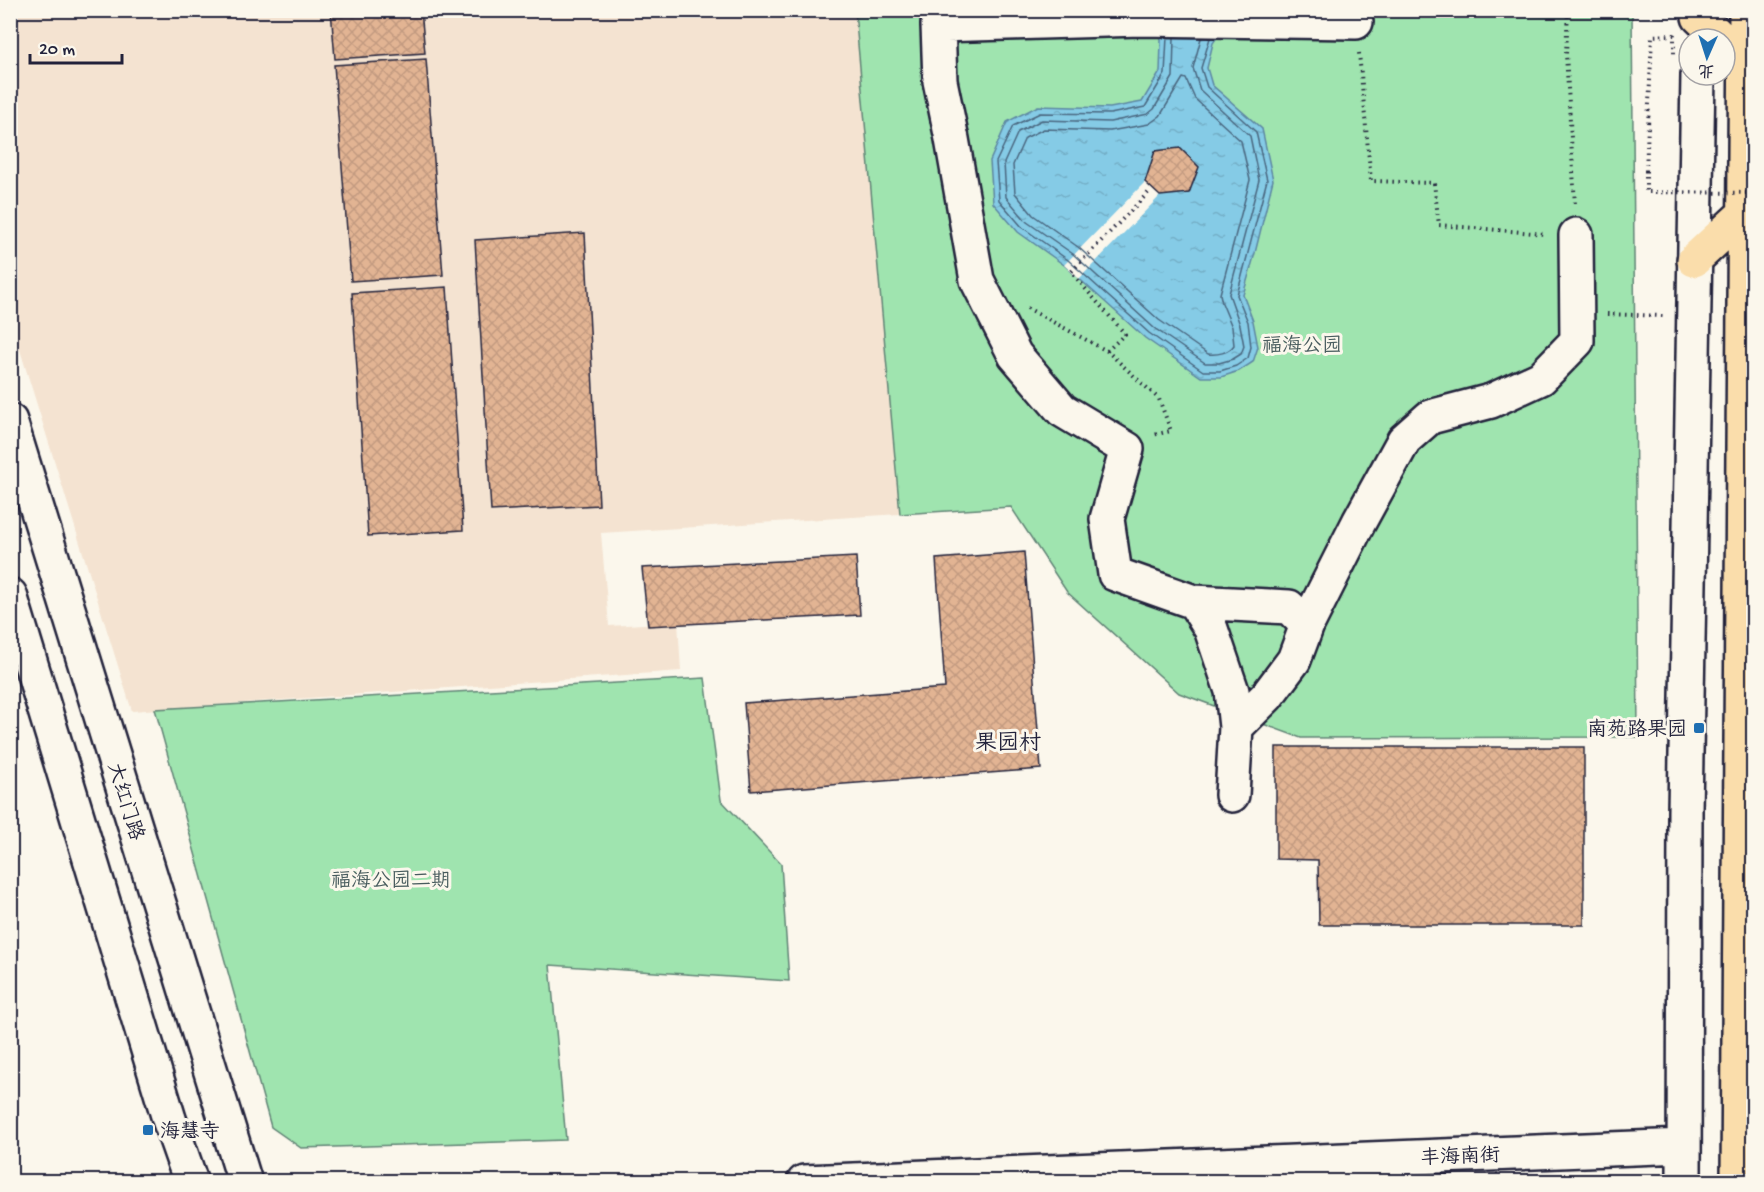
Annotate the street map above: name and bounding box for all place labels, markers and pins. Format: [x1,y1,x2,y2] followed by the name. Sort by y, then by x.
[1587,718,1687,743] place label: 南苑路果园
[1692,721,1706,735] marker: 南苑路果园
[160,1120,220,1145] place label: 海慧寺
[141,1123,155,1137] marker: 海慧寺

